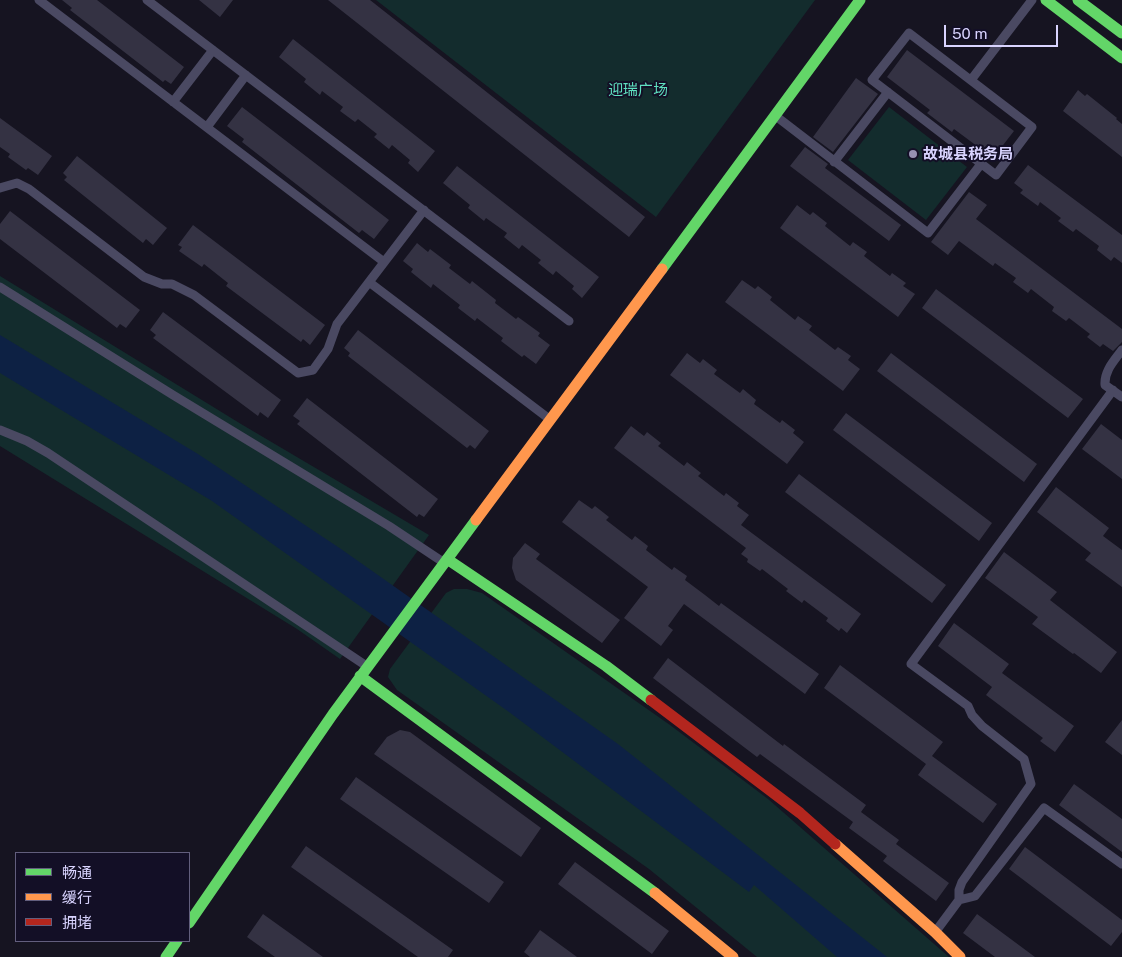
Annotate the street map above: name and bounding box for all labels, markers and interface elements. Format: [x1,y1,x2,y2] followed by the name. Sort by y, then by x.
[947,15,1061,47] scale bar
[952,25,987,42] text: 50 m
[608,81,668,99] park label: 迎瑞广场
[923,145,1013,163] place label: 故城县税务局
[907,148,919,160] marker: 故城县税务局
[15,852,190,942] legend
[62,864,92,881] text: 畅通
[62,889,92,906] text: 缓行
[62,914,92,931] text: 拥堵

